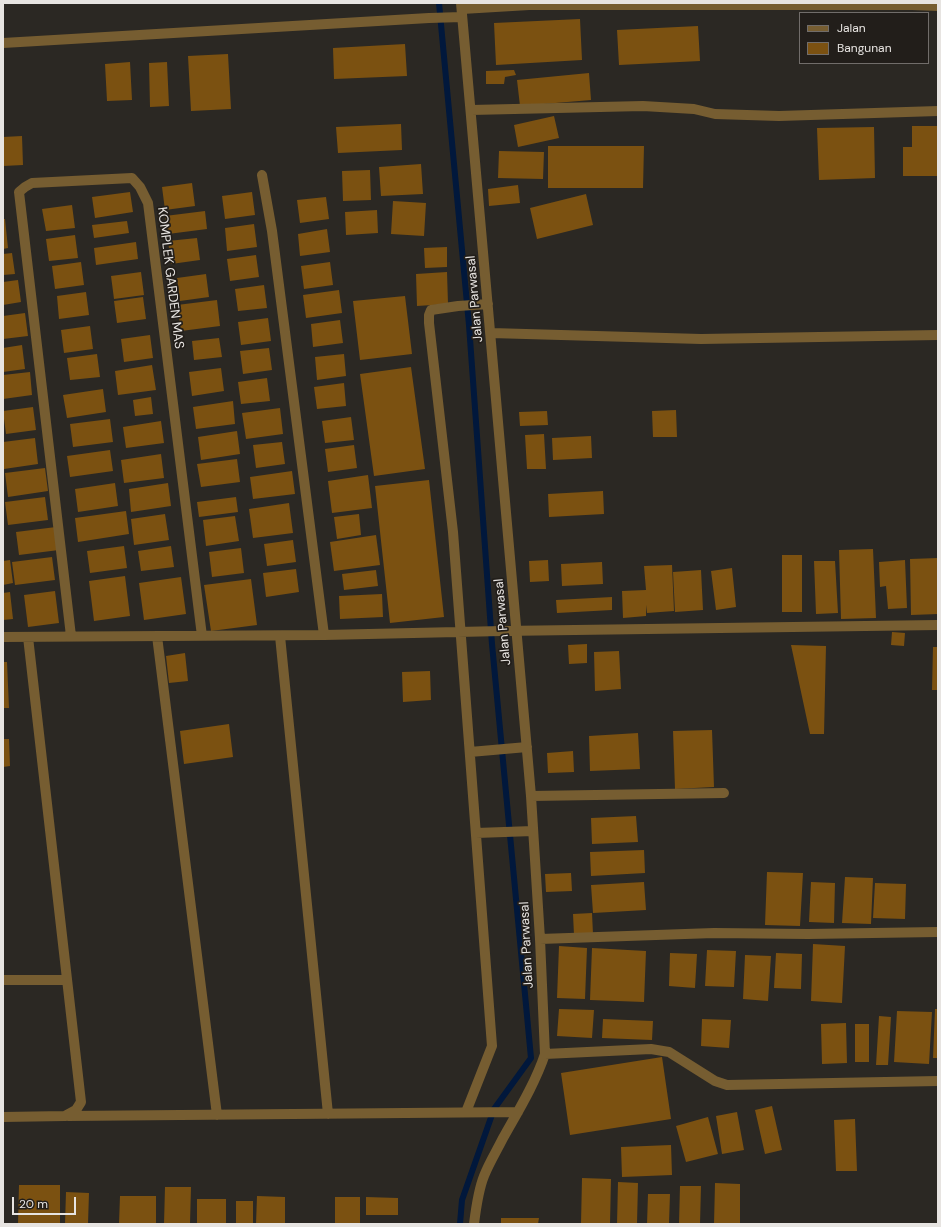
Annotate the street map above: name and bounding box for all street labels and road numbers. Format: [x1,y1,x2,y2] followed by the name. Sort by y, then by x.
[154,206,186,350] street label: KOMPLEK GARDEN MAS
[463,255,487,343] street label: Jalan Parwasal
[491,578,515,666] street label: Jalan Parwasal
[517,901,537,989] street label: Jalan Parwasal

